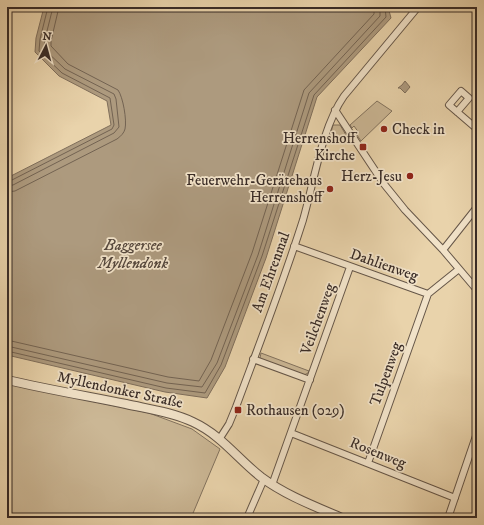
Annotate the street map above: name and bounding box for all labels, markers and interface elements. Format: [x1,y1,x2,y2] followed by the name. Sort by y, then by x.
[26,26,66,66] north arrow
[42,30,52,44] text: N
[392,120,445,139] place label: Check in
[379,124,389,134] marker: Check in
[283,129,358,165] place label: Herrenshoff Kirche
[358,142,368,152] marker: Herrenshoff Kirche
[341,167,402,186] place label: Herz-Jesu
[186,171,325,207] place label: Feuerwehr-Gerätehaus Herrenshoff
[405,171,415,181] marker: Herz-Jesu
[325,184,335,194] marker: Feuerwehr-Gerätehaus Herrenshoff
[248,229,295,315] street label: Am Ehrenmal
[97,235,168,273] water label: Baggersee Myllendonk
[347,244,421,286] street label: Dahlienweg
[296,280,340,358] street label: Veilchenweg
[366,339,407,409] street label: Tulpenweg
[55,367,185,413] street label: Myllendonker Straße
[246,401,345,420] place label: Rothausen (029)
[233,405,243,415] marker: Rothausen (029)
[347,433,410,473] street label: Rosenweg

